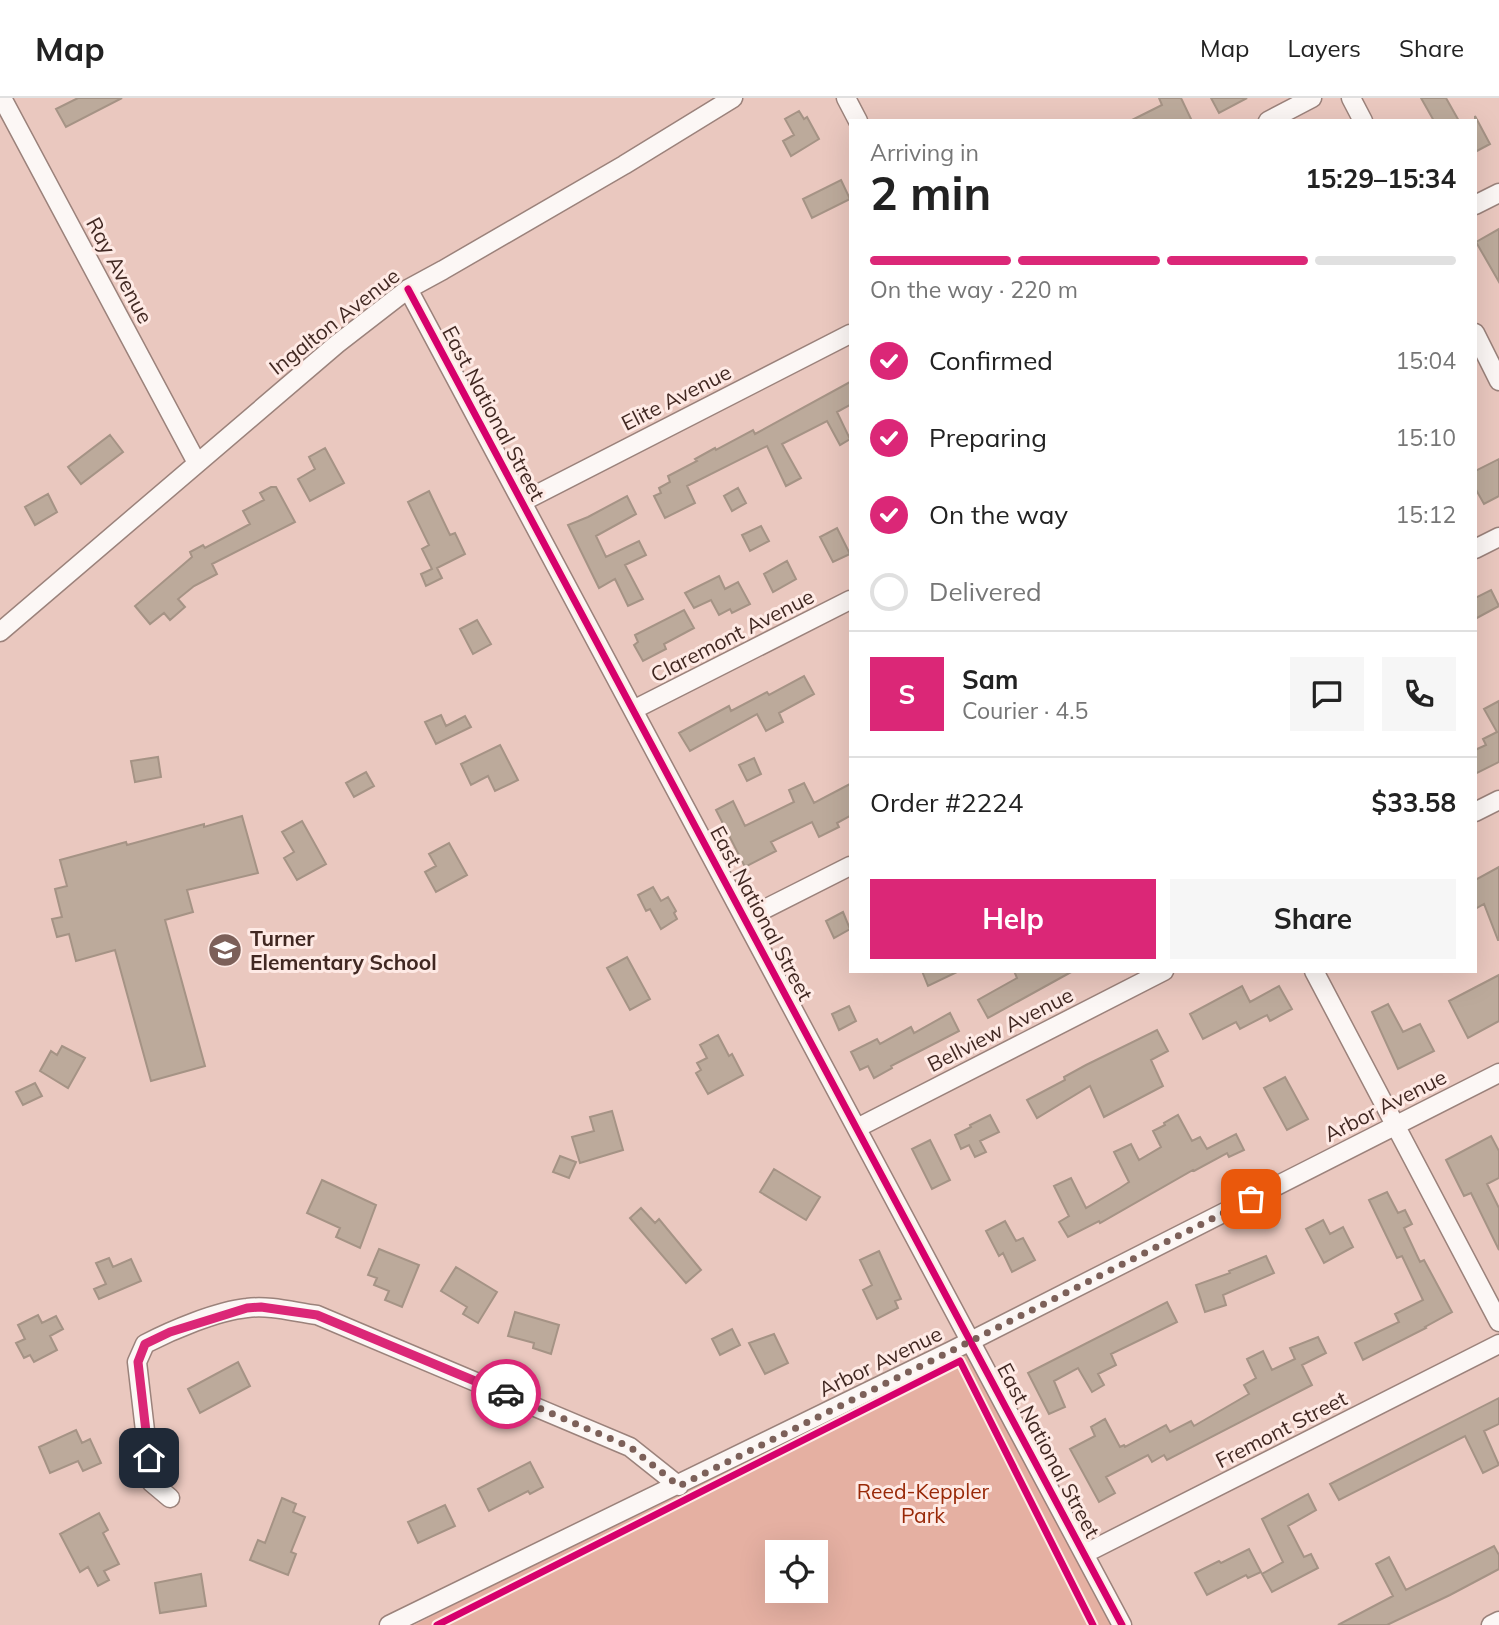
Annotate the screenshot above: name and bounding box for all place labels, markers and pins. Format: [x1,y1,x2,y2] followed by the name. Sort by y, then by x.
[250,925,437,975] place label: Turner Elementary School
[206,931,244,969] school or university icon: Turner Elementary School
[1221,1169,1281,1229] pin
[119,1428,179,1488] pin

